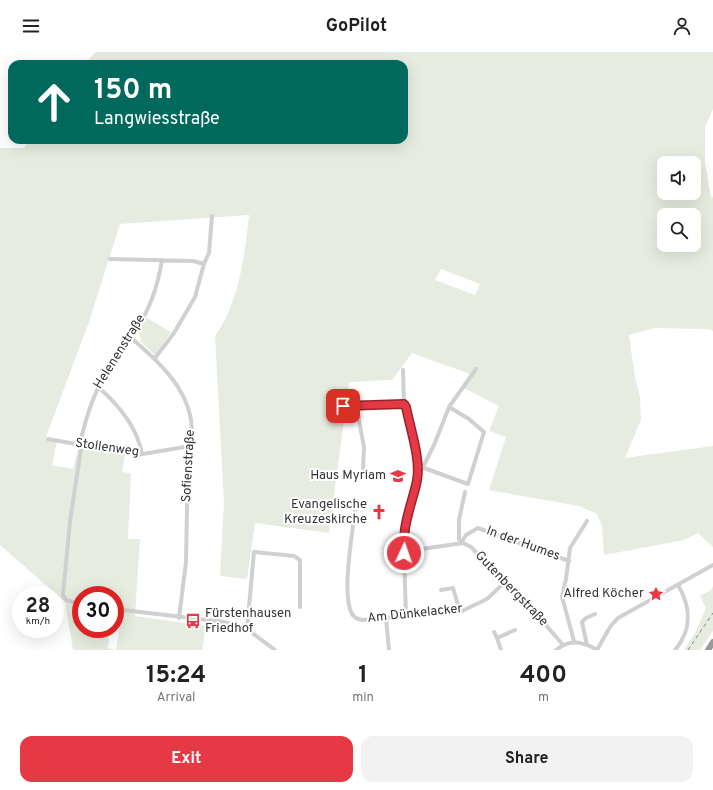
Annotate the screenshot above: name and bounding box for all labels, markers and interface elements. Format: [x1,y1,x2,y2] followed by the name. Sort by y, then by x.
[20,15,42,37] icon: menu
[326,15,387,38] text: GoPilot
[671,15,693,37] icon: person
[94,73,172,109] text: 150 m
[28,76,80,128] icon: ahead
[94,108,220,131] text: Langwiesstraße
[657,156,701,252] map controls
[657,156,701,200] button: sound
[657,208,701,252] button: search
[91,312,149,392] street label: Helenenstraße
[326,389,360,423] pin
[332,395,354,417] icon: arrive
[179,429,199,503] street label: Sofienstraße
[74,436,140,460] street label: Stollenweg
[389,467,407,485] school or university icon: Haus Myriam
[310,468,386,484] place label: Haus Myriam
[284,497,367,528] place label: Evangelische Kreuzeskirche
[370,503,388,521] church icon: Evangelische Kreuzeskirche
[484,523,562,565] street label: In der Humes
[383,532,425,574] position arrow
[471,548,551,630] street label: Gutenbergstraße
[647,585,665,603] place icon: Alfred Köcher
[72,586,124,638] speed limit sign: 30
[563,586,644,602] place label: Alfred Köcher
[26,594,50,620] text: 28
[367,601,463,627] street label: Am Dünkelacker
[205,606,291,637] place label: Fürstenhausen Friedhof
[184,612,202,630] bus stop icon: Fürstenhausen Friedhof
[26,615,50,628] text: km/h
[146,661,206,691] text: 15:24
[358,661,368,691] text: 1
[520,661,567,691] text: 400
[157,690,196,706] text: Arrival
[352,690,374,706] text: min
[538,690,549,706] text: m
[20,736,353,782] button: Exit
[361,736,693,782] button: Share

